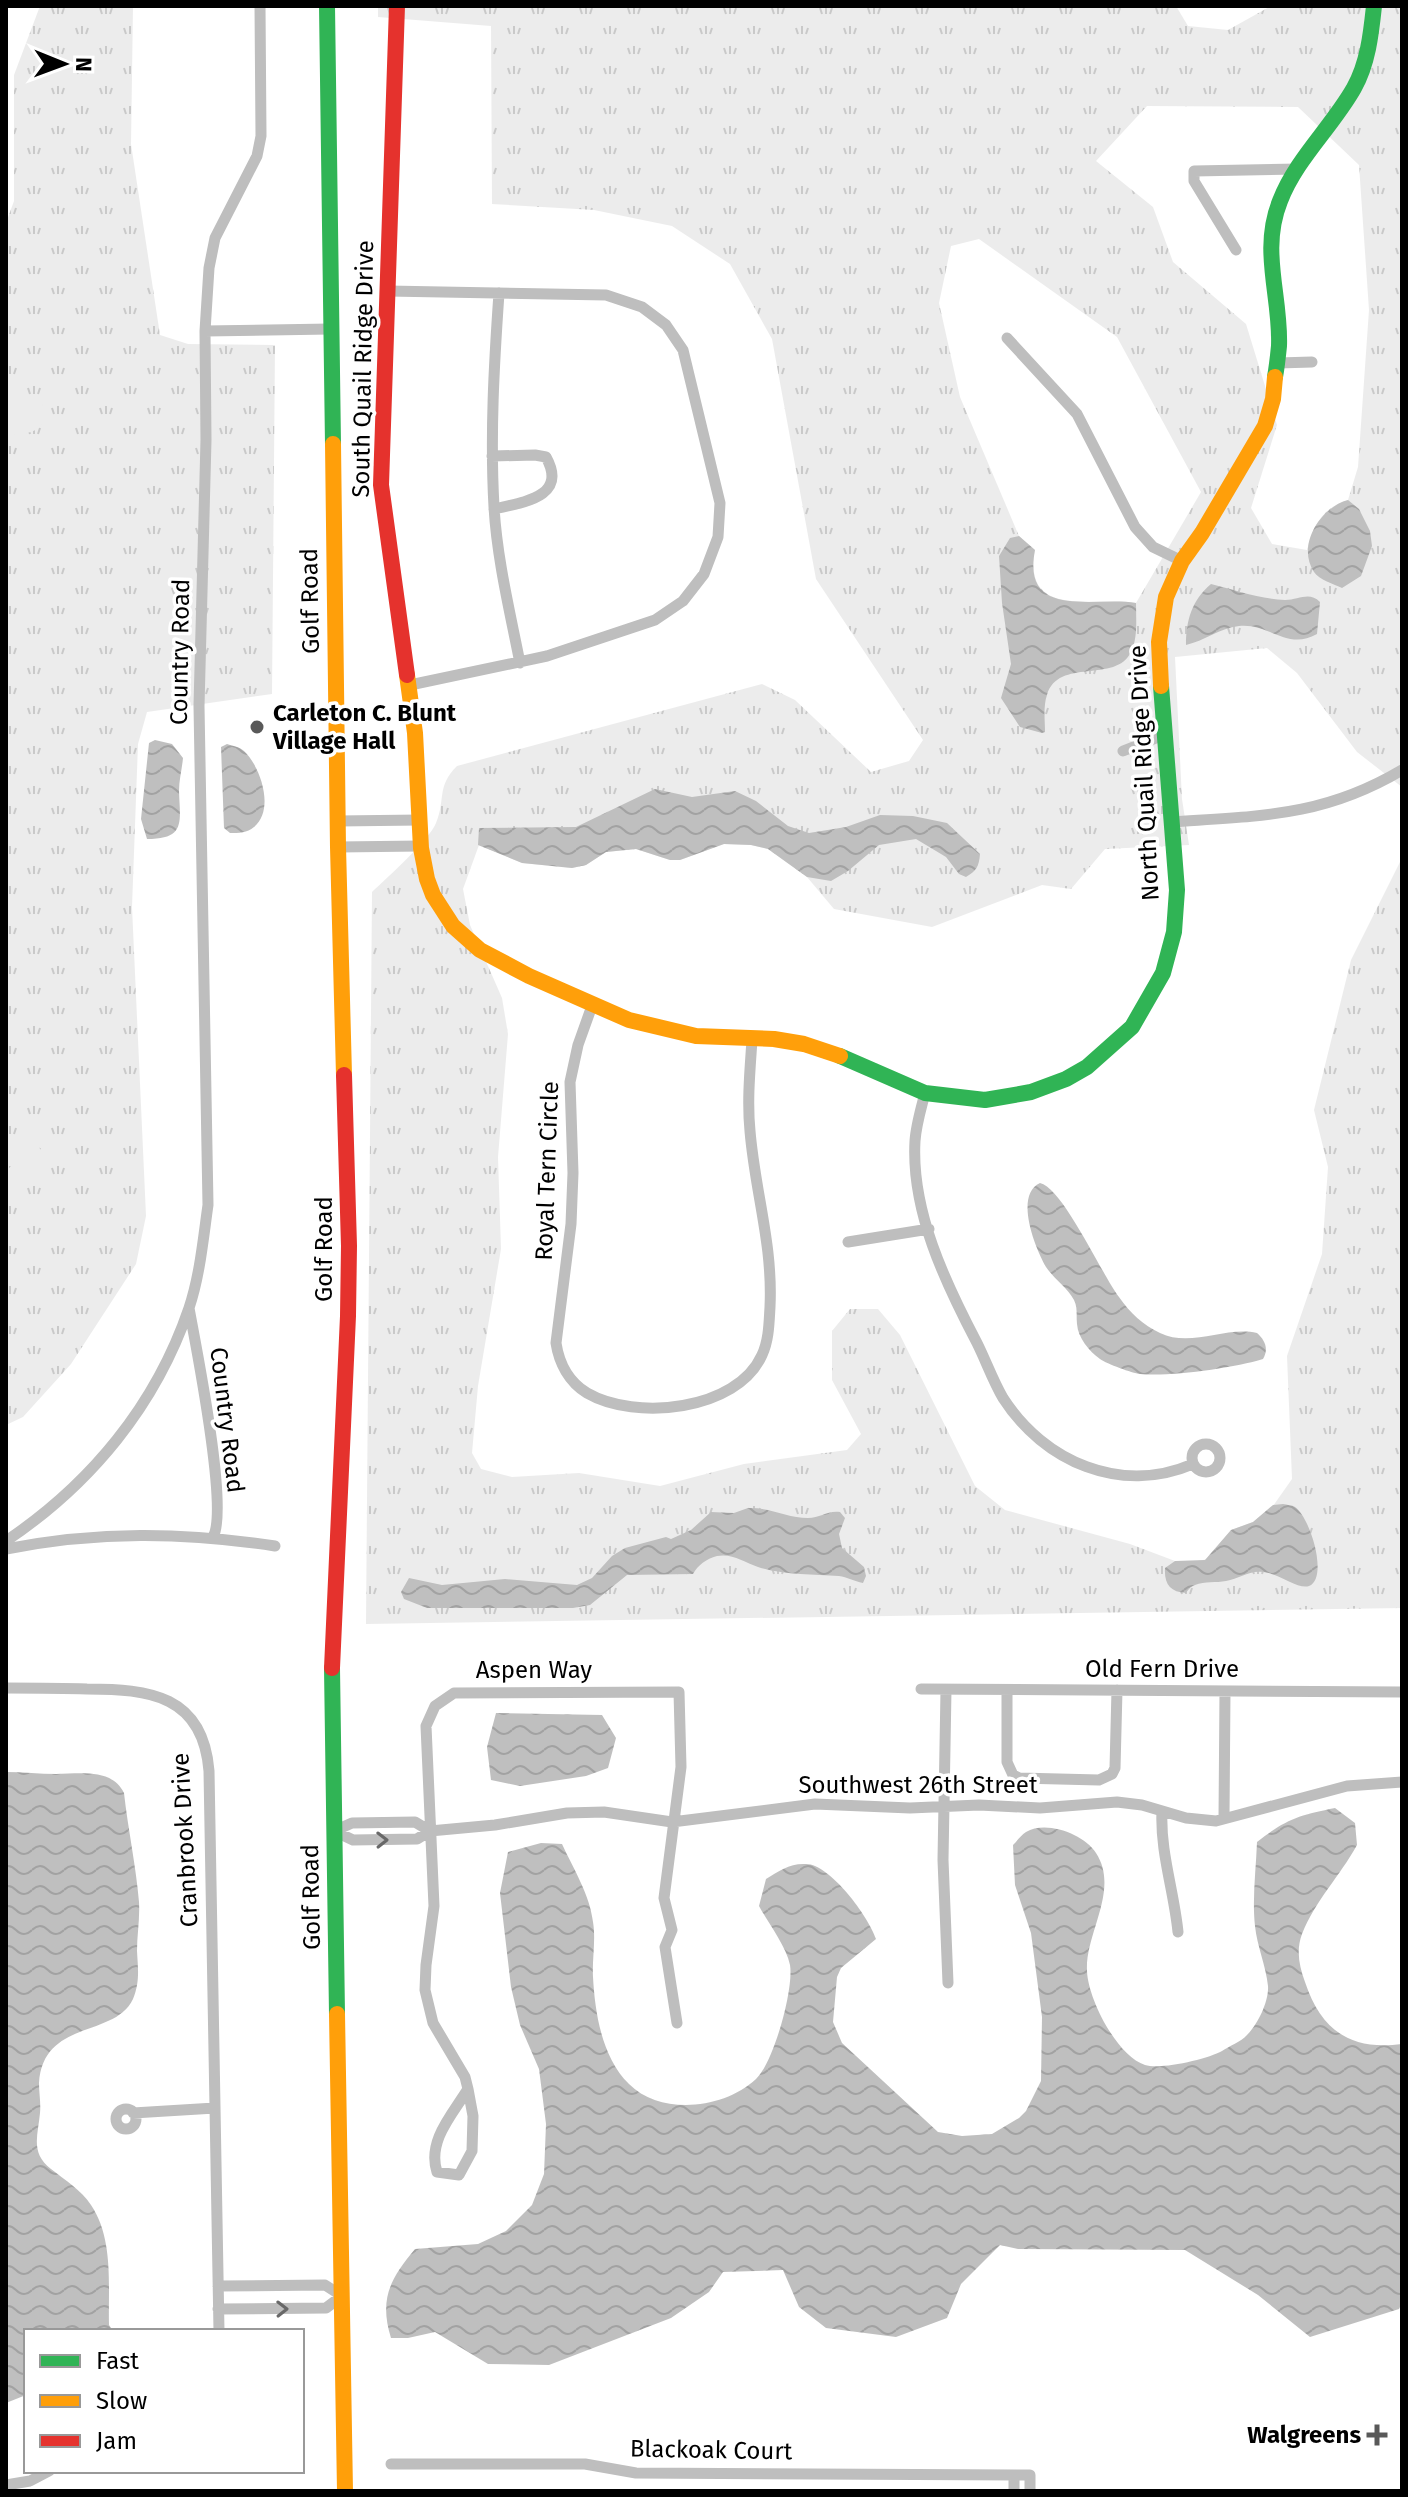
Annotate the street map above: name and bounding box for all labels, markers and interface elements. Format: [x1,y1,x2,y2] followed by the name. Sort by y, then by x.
[24,24,104,104] north arrow
[70,57,97,72] text: N
[347,240,379,498] street label: South Quail Ridge Drive
[295,548,325,654] street label: Golf Road
[165,579,195,725] street label: Country Road
[1123,644,1165,902] street label: North Quail Ridge Drive
[272,699,457,755] place label: Carleton C. Blunt Village Hall
[248,718,266,736] marker: Carleton C. Blunt Village Hall
[530,1081,564,1261] street label: Royal Tern Circle
[310,1196,338,1302] street label: Golf Road
[204,1346,250,1494] street label: Country Road
[1085,1655,1239,1683] street label: Old Fern Drive
[476,1656,592,1684] street label: Aspen Way
[166,1752,204,1928] street label: Cranbrook Drive
[798,1771,1038,1799] street label: Southwest 26th Street
[376,1831,389,1849] one-way arrow
[296,1844,326,1950] street label: Golf Road
[276,2300,289,2318] one-way arrow
[24,2329,304,2473] legend
[96,2347,139,2375] text: Fast
[96,2387,147,2415] text: Slow
[1247,2421,1361,2449] place label: Walgreens
[1368,2426,1386,2444] marker: Walgreens
[96,2427,137,2455] text: Jam
[630,2435,793,2465] street label: Blackoak Court

